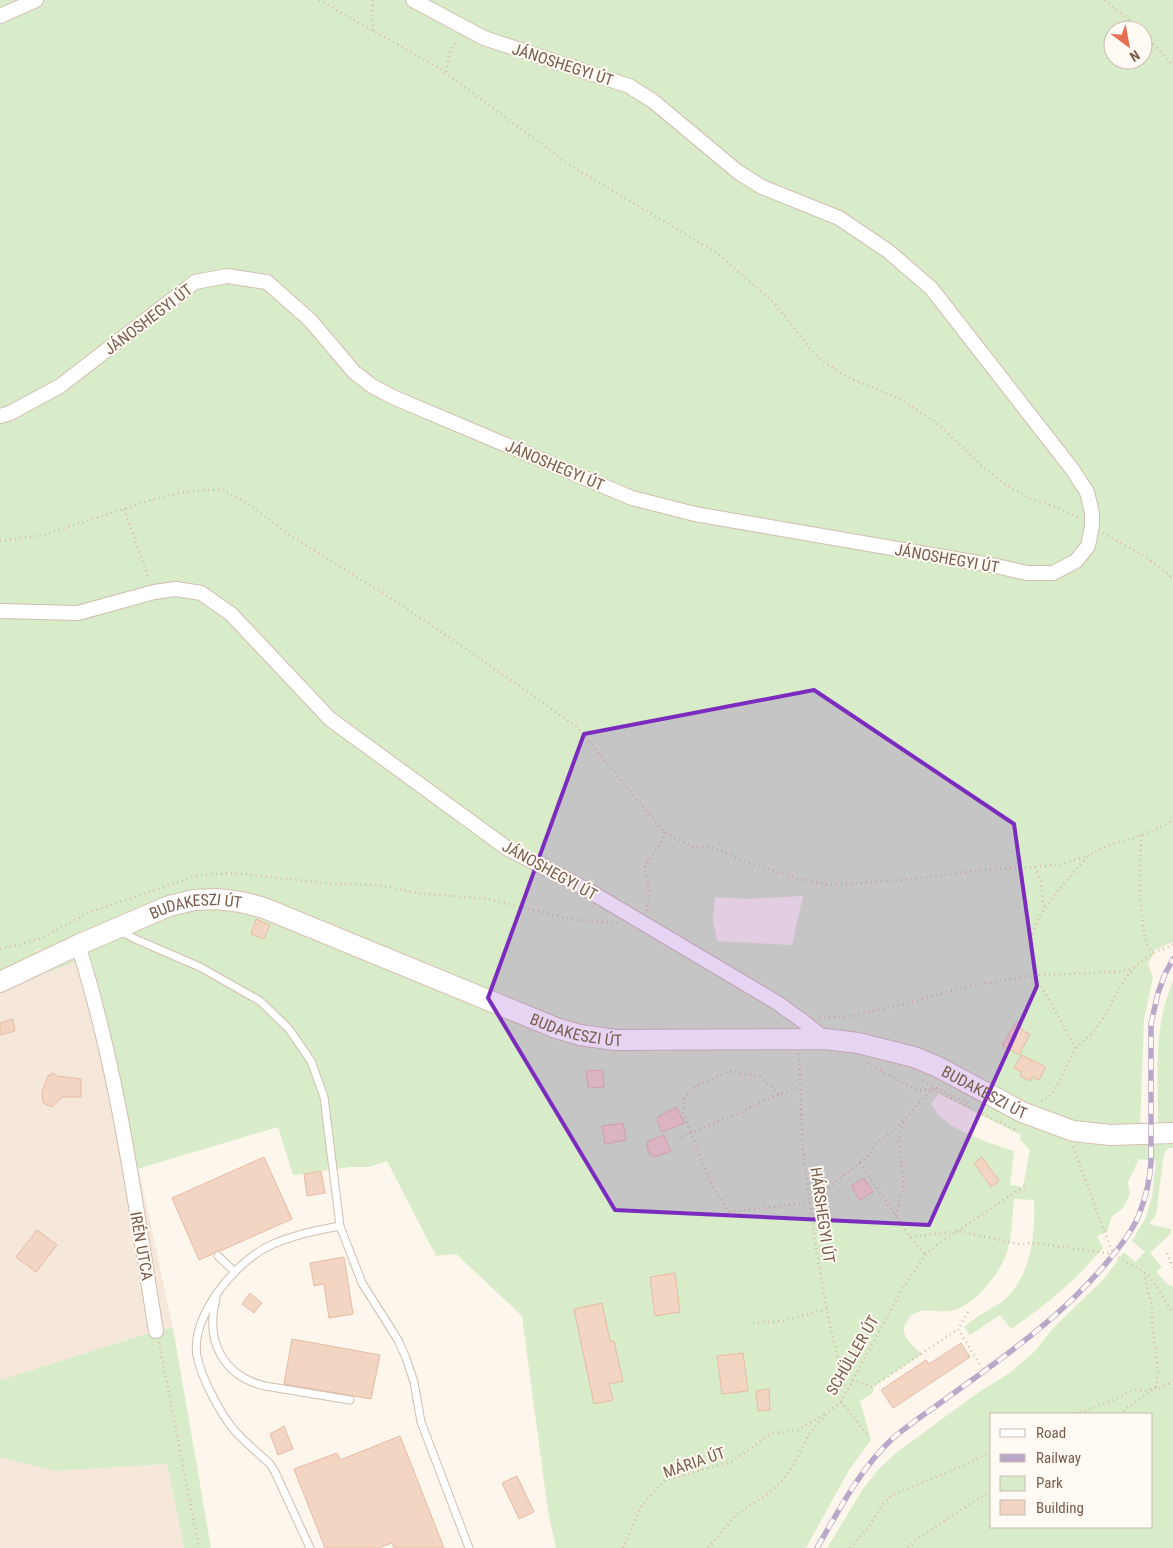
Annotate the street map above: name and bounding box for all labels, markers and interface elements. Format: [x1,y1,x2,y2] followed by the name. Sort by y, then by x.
[1103,20,1153,70] north arrow
[510,39,616,90] street label: JÁNOSHEGYI ÚT
[1127,47,1143,65] text: N
[101,280,196,359] street label: JÁNOSHEGYI ÚT
[503,436,607,495] street label: JÁNOSHEGYI ÚT
[893,540,1000,577] street label: JÁNOSHEGYI ÚT
[499,837,600,904] street label: JÁNOSHEGYI ÚT
[147,890,243,923] street label: BUDAKESZI ÚT
[527,1009,622,1050] street label: BUDAKESZI ÚT
[938,1062,1030,1123] street label: BUDAKESZI ÚT
[806,1166,839,1264] street label: HÁRSHEGYI ÚT
[126,1210,157,1282] street label: IRÉN UTCA
[822,1312,883,1399] street label: SCHÜLLER ÚT
[990,1413,1153,1528] legend
[1036,1424,1066,1442] text: Road
[661,1443,728,1482] street label: MÁRIA ÚT
[1036,1449,1081,1467] text: Railway
[1036,1474,1063,1492] text: Park
[1036,1499,1084,1517] text: Building

